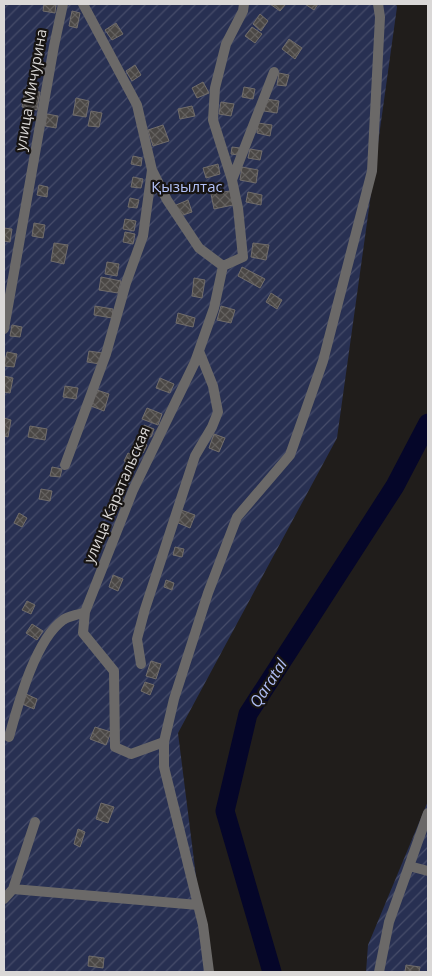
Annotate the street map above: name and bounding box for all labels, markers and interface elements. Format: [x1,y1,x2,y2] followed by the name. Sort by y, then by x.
[9,27,51,152] street label: улица Мичурина
[151,176,223,196] park label: Қызылтас
[78,423,154,566] street label: улица Каратальская
[244,653,293,712] water label: Qaratal

